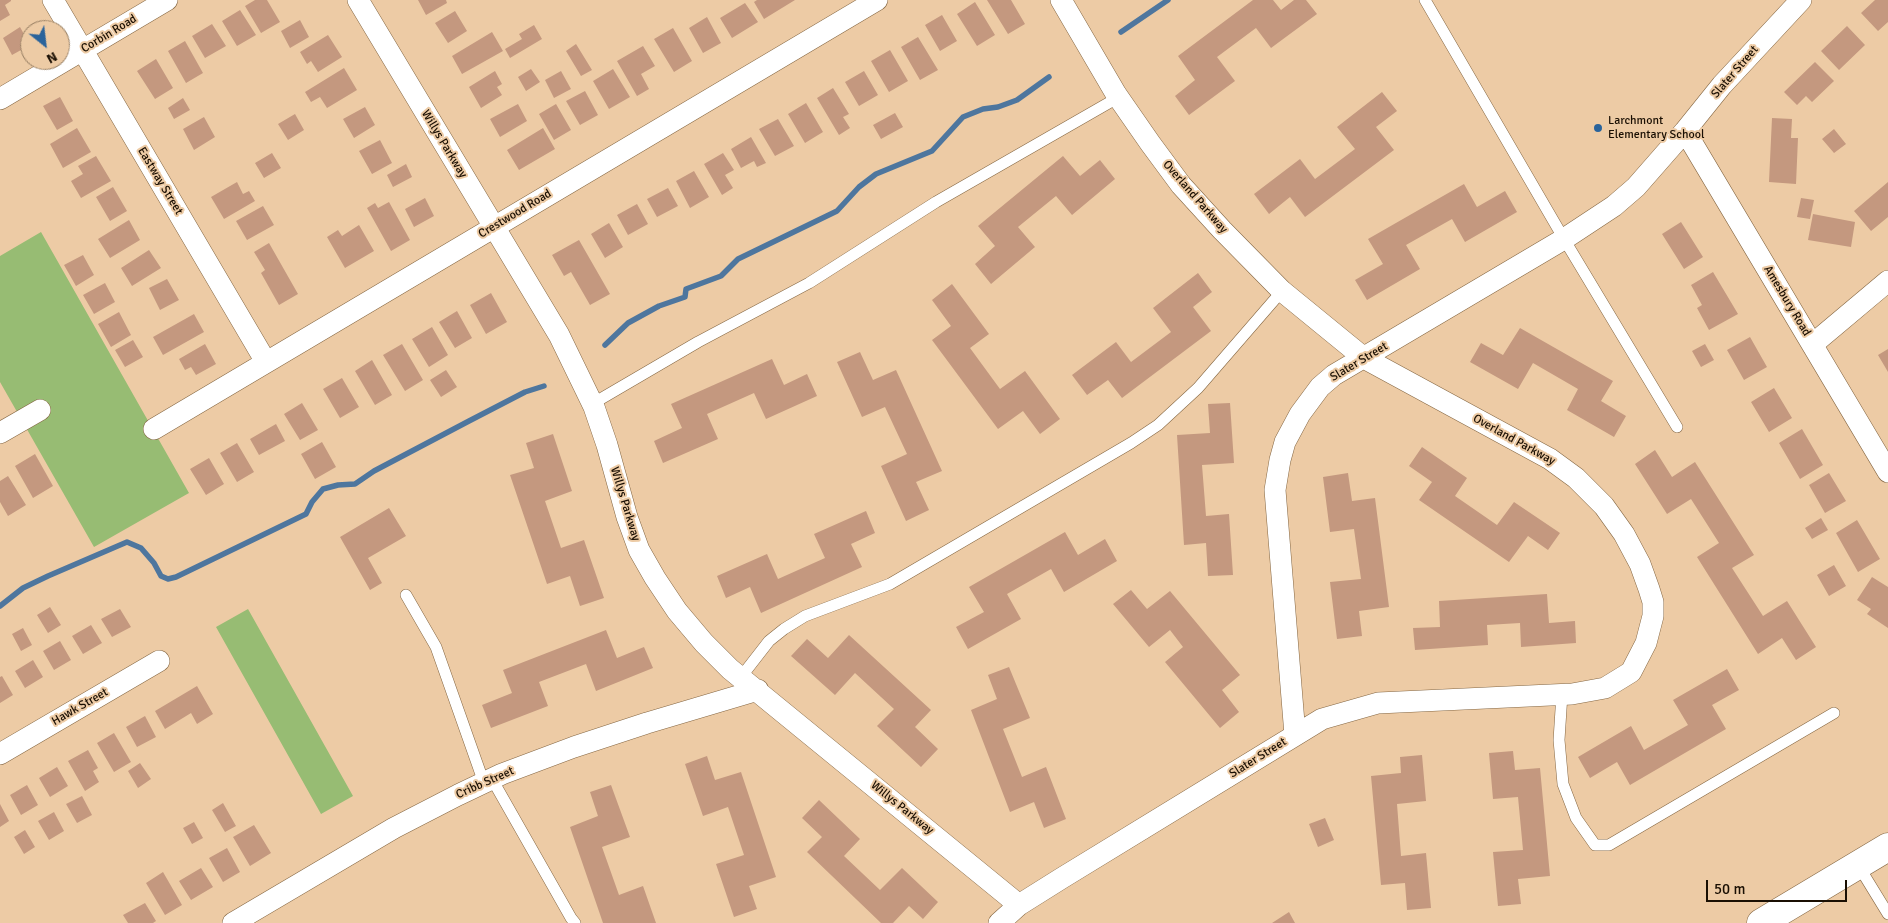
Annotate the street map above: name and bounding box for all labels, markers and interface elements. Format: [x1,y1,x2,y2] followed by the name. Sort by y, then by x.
[79,12,139,56] street label: Corbin Road
[20,20,70,70] north arrow
[1708,43,1762,101] street label: Slater Street
[44,48,60,67] text: N
[418,107,470,181] street label: Willys Parkway
[1608,114,1704,142] place label: Larchmont Elementary School
[1592,122,1604,134] marker: Larchmont Elementary School
[134,145,186,217] street label: Eastway Street
[1159,158,1231,236] street label: Overland Parkway
[476,187,554,241] street label: Crestwood Road
[1760,263,1814,339] street label: Amesbury Road
[1328,339,1390,385] street label: Slater Street
[1470,411,1558,469] street label: Overland Parkway
[607,465,643,543] street label: Willys Parkway
[49,685,111,729] street label: Hawk Street
[1227,735,1289,781] street label: Slater Street
[454,764,516,802] street label: Cribb Street
[868,778,936,838] street label: Willys Parkway
[1708,870,1849,902] scale bar
[1714,880,1745,898] text: 50 m

